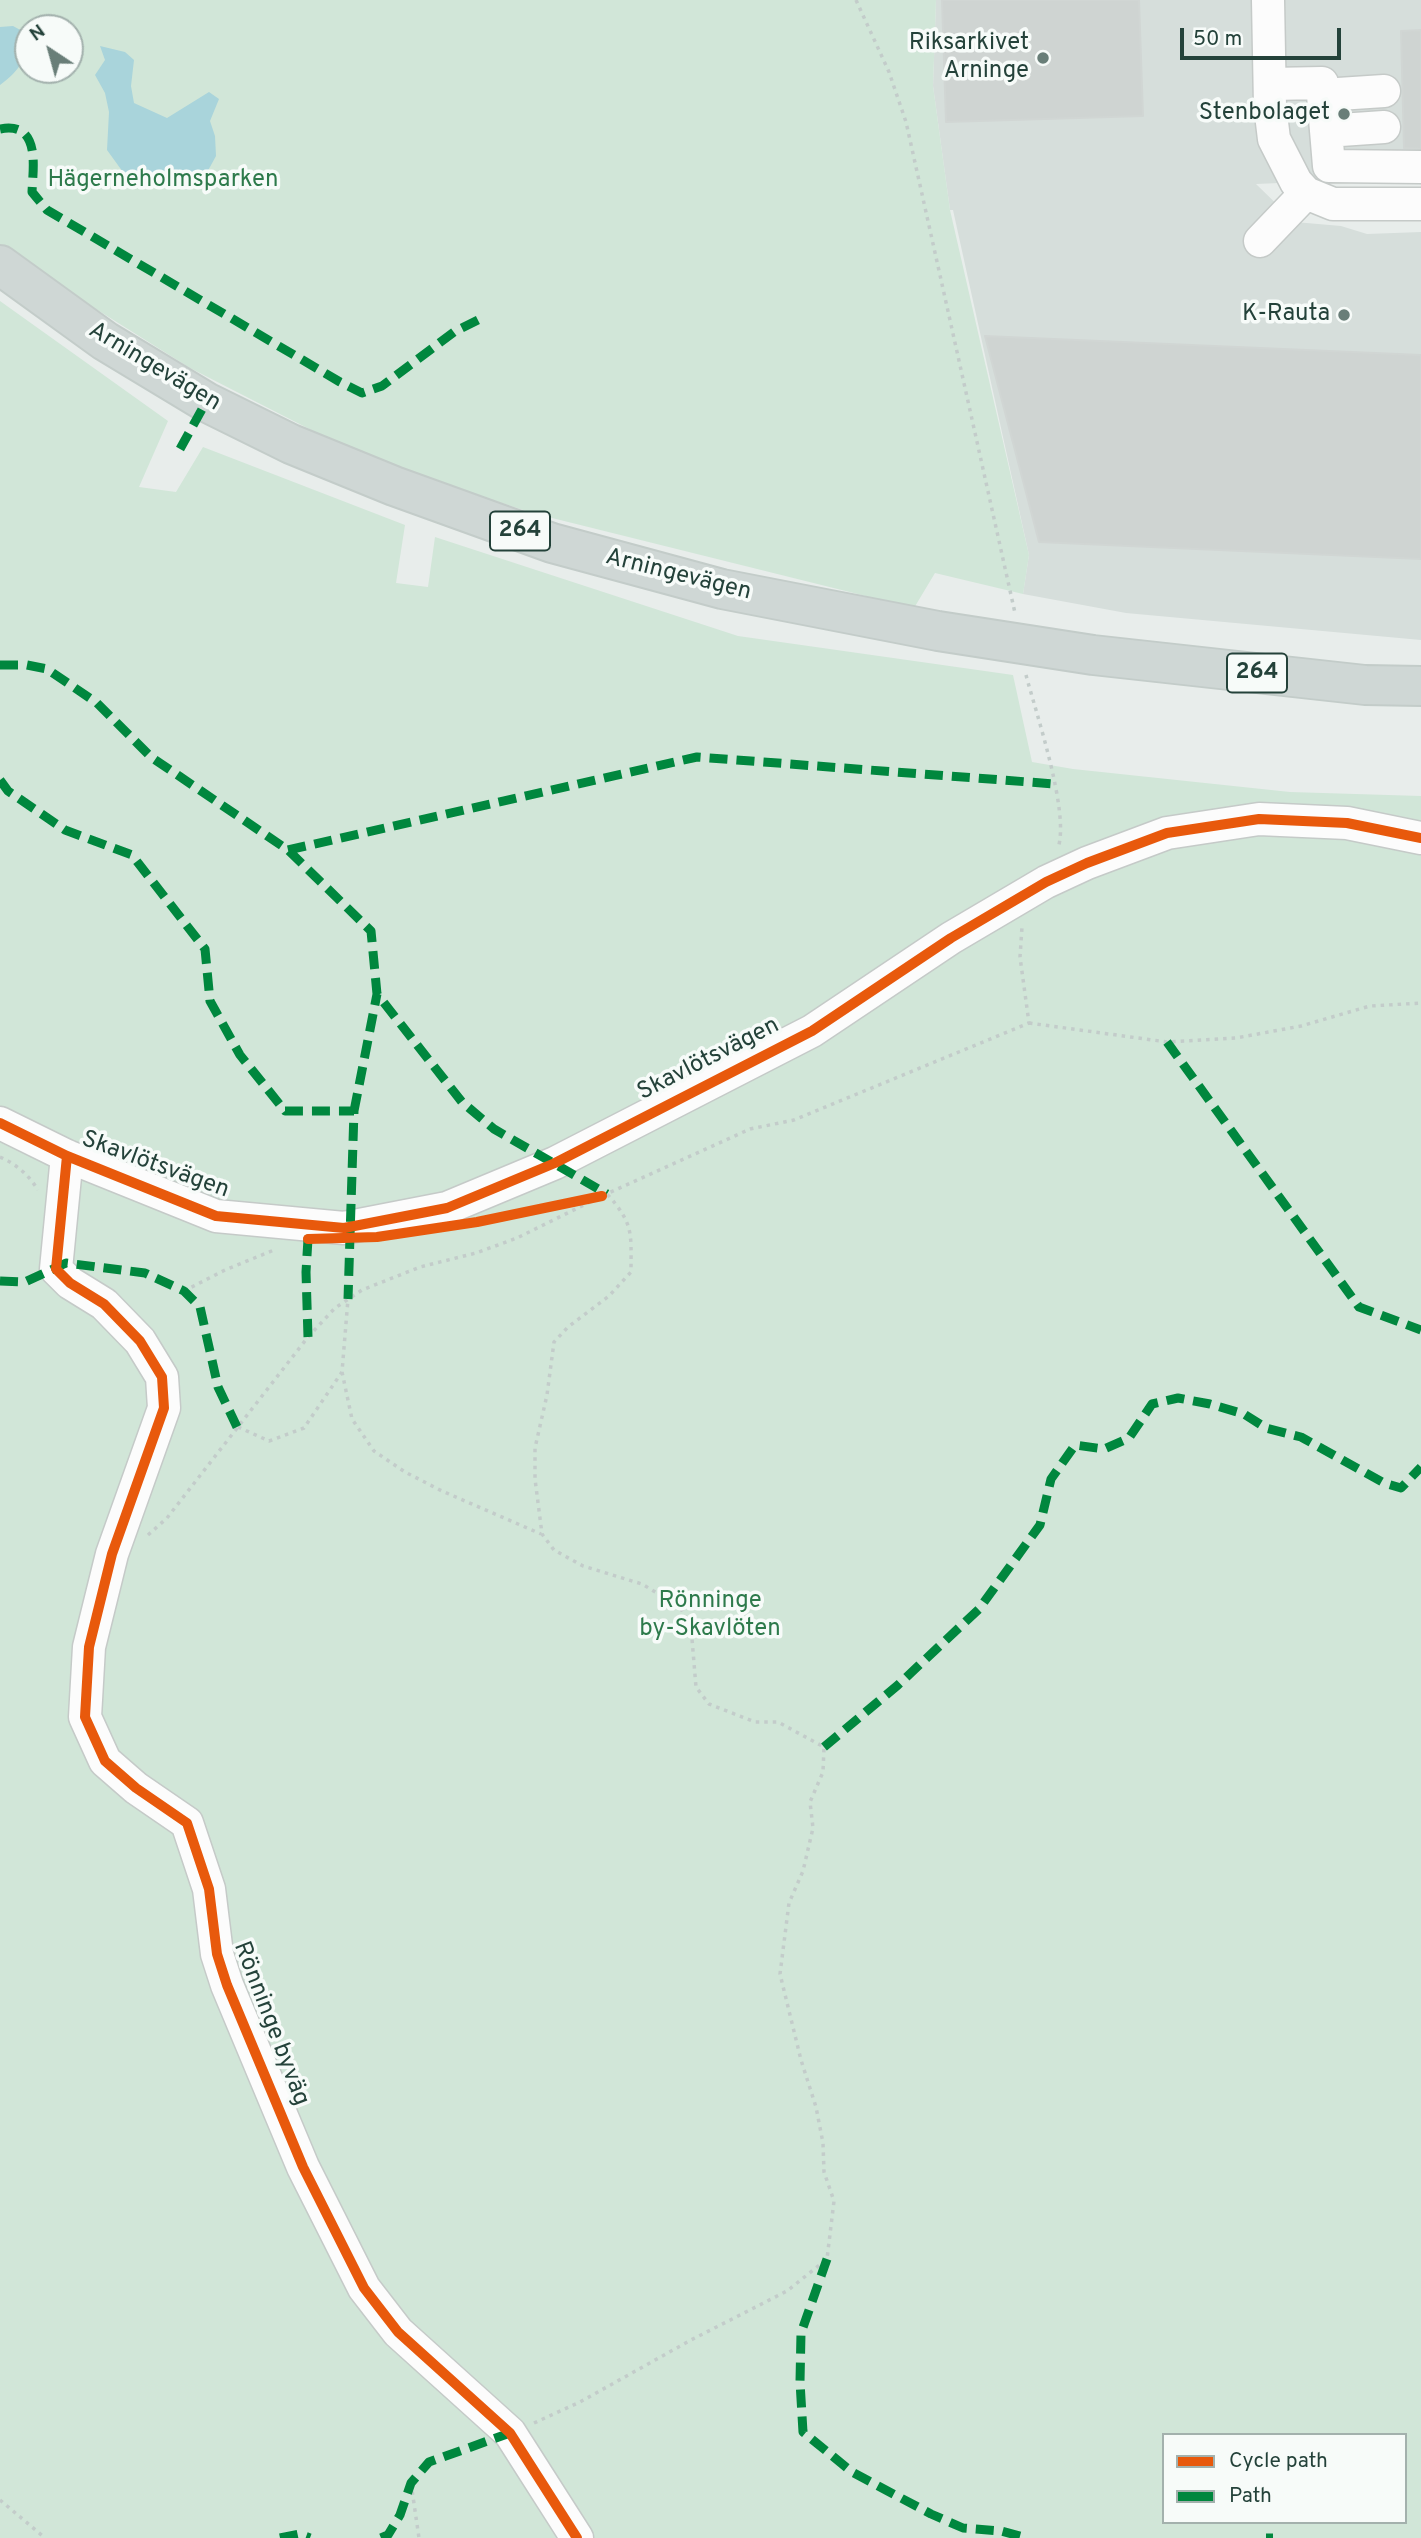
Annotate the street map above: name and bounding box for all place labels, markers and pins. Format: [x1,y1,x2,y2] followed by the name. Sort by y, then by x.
[909,30,1029,86] place label: Riksarkivet Arninge
[1035,50,1051,66] marker: Riksarkivet Arninge
[1199,100,1330,128] place label: Stenbolaget
[1336,106,1352,122] marker: Stenbolaget
[1242,301,1330,329] place label: K-Rauta
[1336,307,1352,323] marker: K-Rauta

